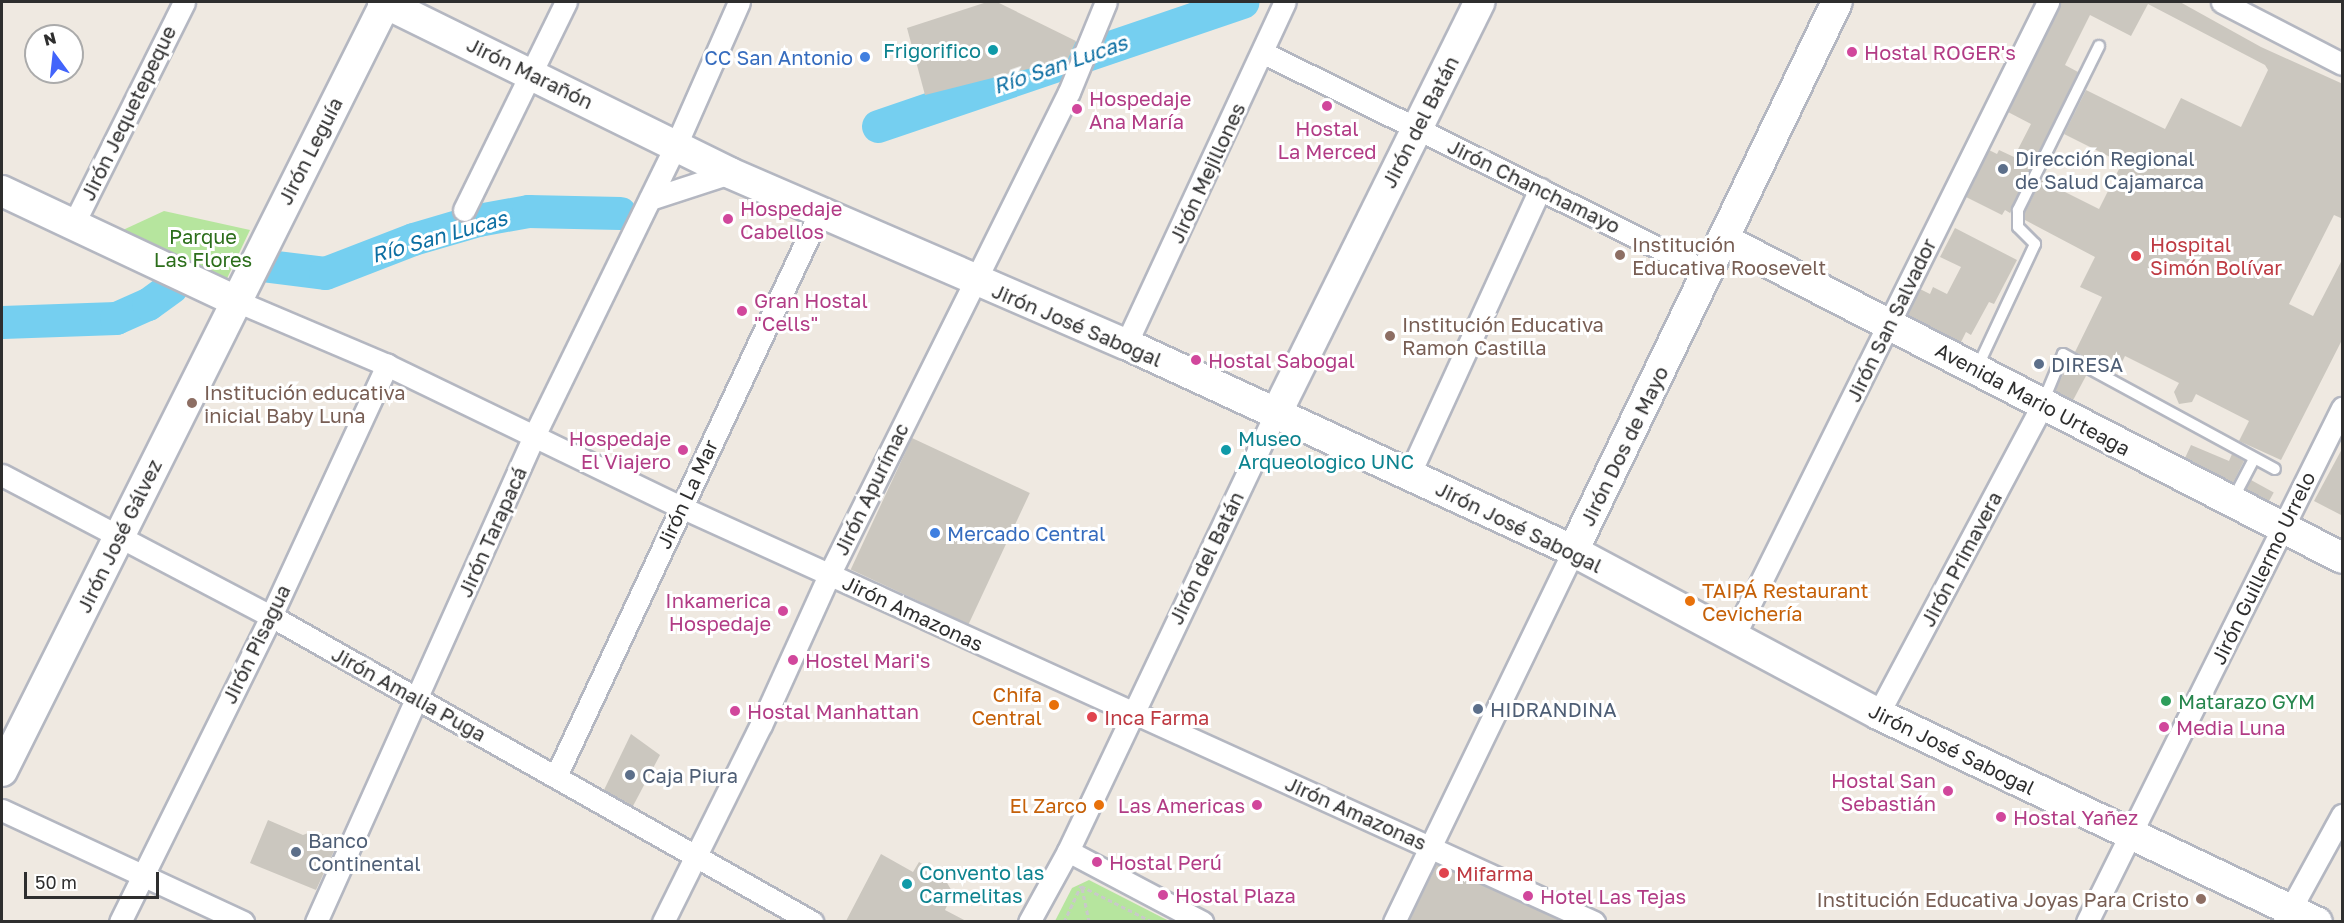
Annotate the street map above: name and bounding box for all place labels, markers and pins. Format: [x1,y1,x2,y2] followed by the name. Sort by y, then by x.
[883,38,981,62] place label: Frigorifico
[1864,40,2016,64] place label: Hostal ROGER's
[986,43,1000,57] marker: Frigorifico
[704,45,853,69] place label: CC San Antonio
[1845,45,1859,59] marker: Hostal ROGER's
[858,50,872,64] marker: CC San Antonio
[1089,86,1191,133] place label: Hospedaje Ana María
[1320,99,1334,113] marker: Hostal La Merced
[1070,102,1084,116] marker: Hospedaje Ana María
[1277,116,1377,163] place label: Hostal La Merced
[2015,146,2204,193] place label: Dirección Regional de Salud Cajamarca
[1996,162,2010,176] marker: Dirección Regional de Salud Cajamarca
[740,196,842,243] place label: Hospedaje Cabellos
[721,212,735,226] marker: Hospedaje Cabellos
[1632,232,1826,279] place label: Institución Educativa Roosevelt
[2150,232,2282,279] place label: Hospital Simón Bolívar
[2127,247,2145,265] marker: Hospital Simón Bolívar
[1613,248,1627,262] marker: Institución Educativa Roosevelt
[754,288,868,335] place label: Gran Hostal "Cells"
[735,304,749,318] marker: Gran Hostal "Cells"
[1402,312,1604,359] place label: Institución Educativa Ramon Castilla
[1383,329,1397,343] marker: Institución Educativa Ramon Castilla
[1208,348,1355,372] place label: Hostal Sabogal
[2051,352,2123,376] place label: DIRESA
[1189,353,1203,367] marker: Hostal Sabogal
[2032,357,2046,371] marker: DIRESA
[204,380,405,427] place label: Institución educativa inicial Baby Luna
[185,396,199,410] marker: Institución educativa inicial Baby Luna
[569,426,671,473] place label: Hospedaje El Viajero
[1238,426,1414,473] place label: Museo Arqueologico UNC
[676,443,690,457] marker: Hospedaje El Viajero
[1219,443,1233,457] marker: Museo Arqueologico UNC
[947,521,1105,545] place label: Mercado Central
[928,526,942,540] marker: Mercado Central
[1702,578,1868,625] place label: TAIPÁ Restaurant Cevichería
[665,588,771,635] place label: Inkamerica Hospedaje
[1683,594,1697,608] marker: TAIPÁ Restaurant Cevichería
[776,604,790,618] marker: Inkamerica Hospedaje
[805,648,930,672] place label: Hostel Mari's
[786,653,800,667] marker: Hostel Mari's
[971,682,1042,729] place label: Chifa Central
[2178,689,2315,713] place label: Matarazo GYM
[2159,694,2173,708] marker: Matarazo GYM
[1490,697,1617,721] place label: HIDRANDINA
[1047,698,1061,712] marker: Chifa Central
[747,699,919,723] place label: Hostal Manhattan
[1471,702,1485,716] marker: HIDRANDINA
[728,704,742,718] marker: Hostal Manhattan
[1104,705,1209,729] place label: Inca Farma
[1085,710,1099,724] marker: Inca Farma
[2176,715,2285,739] place label: Media Luna
[2157,720,2171,734] marker: Media Luna
[642,763,738,787] place label: Caja Piura
[623,768,637,782] marker: Caja Piura
[1831,768,1936,815] place label: Hostal San Sebastián
[1941,784,1955,798] marker: Hostal San Sebastián
[1010,793,1087,817] place label: El Zarco
[1118,793,1245,817] place label: Las Americas
[1092,798,1106,812] marker: El Zarco
[1250,798,1264,812] marker: Las Americas
[2013,805,2138,829] place label: Hostal Yañez
[1994,810,2008,824] marker: Hostal Yañez
[308,828,421,875] place label: Banco Continental
[289,845,303,859] marker: Banco Continental
[1109,850,1222,874] place label: Hostal Perú
[1090,855,1104,869] marker: Hostal Perú
[919,861,1044,908] place label: Convento las Carmelitas
[1456,861,1534,885] place label: Mifarma
[1437,866,1451,880] marker: Mifarma
[900,877,914,891] marker: Convento las Carmelitas
[1175,883,1296,907] place label: Hostal Plaza
[1540,884,1686,908] place label: Hotel Las Tejas
[1816,887,2189,911] place label: Institución Educativa Joyas Para Cristo
[1156,888,1170,902] marker: Hostal Plaza
[1521,889,1535,903] marker: Hotel Las Tejas
[2194,892,2208,906] marker: Institución Educativa Joyas Para Cristo

